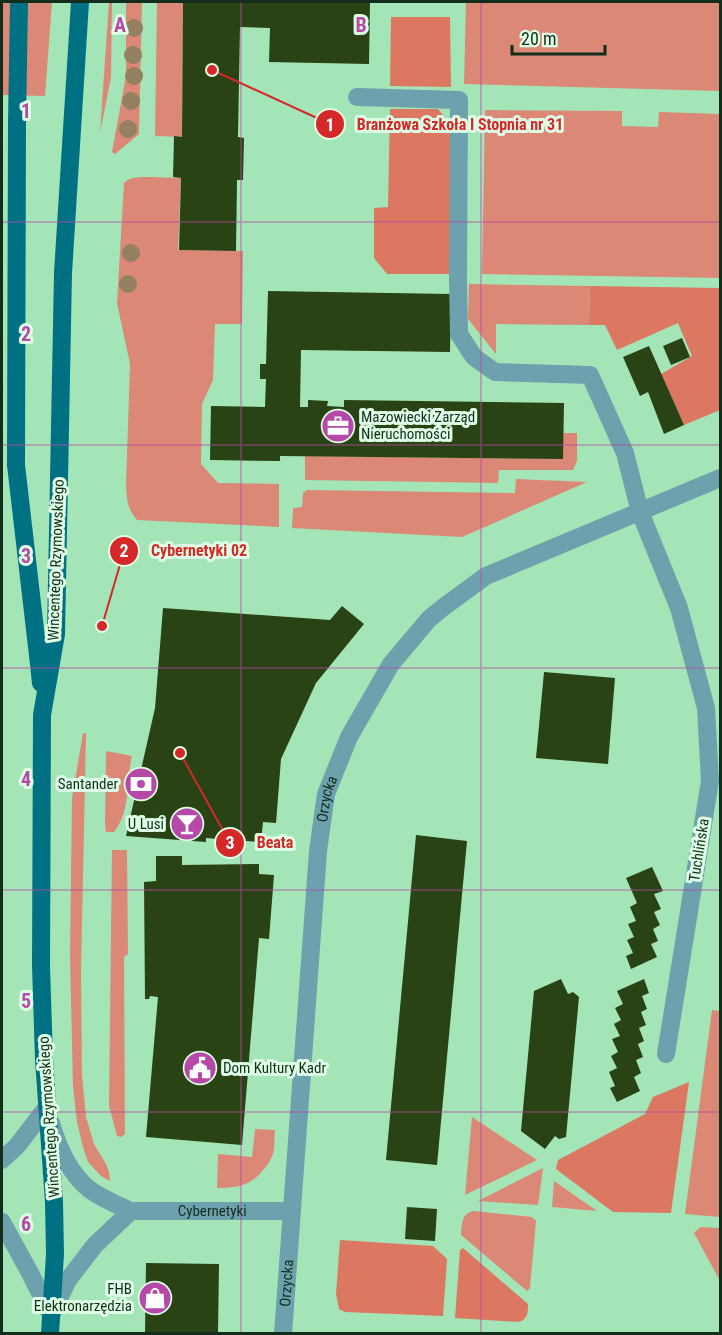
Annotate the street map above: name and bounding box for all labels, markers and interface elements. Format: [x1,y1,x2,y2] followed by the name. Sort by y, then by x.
[114,13,126,37] text: A
[355,13,367,37] text: B
[512,18,605,56] scale bar
[521,28,556,49] text: 20 m
[21,99,31,123] text: 1
[315,107,576,141] callout: Branżowa Szkoła I Stopnia nr 31
[325,114,335,135] text: 1
[357,115,563,134] text: Branżowa Szkoła I Stopnia nr 31
[21,322,31,346] text: 2
[320,408,356,444] office icon: Mazowiecki Zarząd Nieruchomości
[361,408,475,443] place label: Mazowiecki Zarząd Nieruchomości
[44,479,68,641] street label: Wincentego Rzymowskiego
[109,534,259,568] callout: Cybernetyki 02
[119,540,129,561] text: 2
[151,541,247,560] text: Cybernetyki 02
[21,544,31,568] text: 3
[123,766,159,802] bank icon: Santander
[21,767,31,791] text: 4
[313,773,341,823] street label: Orzycka
[58,775,118,793] place label: Santander
[169,806,205,842] bar icon: U Lusi
[128,815,164,833] place label: U Lusi
[685,817,713,883] street label: Tuchlińska
[215,826,305,860] callout: Beata
[225,832,235,853] text: 3
[257,833,294,852] text: Beata
[21,989,31,1013] text: 5
[34,1036,64,1198] street label: Wincentego Rzymowskiego
[182,1050,218,1086] public building icon: Dom Kultury Kadr
[223,1059,326,1077] place label: Dom Kultury Kadr
[178,1202,247,1220] street label: Cybernetyki
[21,1212,31,1236] text: 6
[276,1259,297,1307] street label: Orzycka
[34,1280,132,1315] place label: FHB Elektronarzędzia
[137,1280,173,1316] shop icon: FHB Elektronarzędzia

